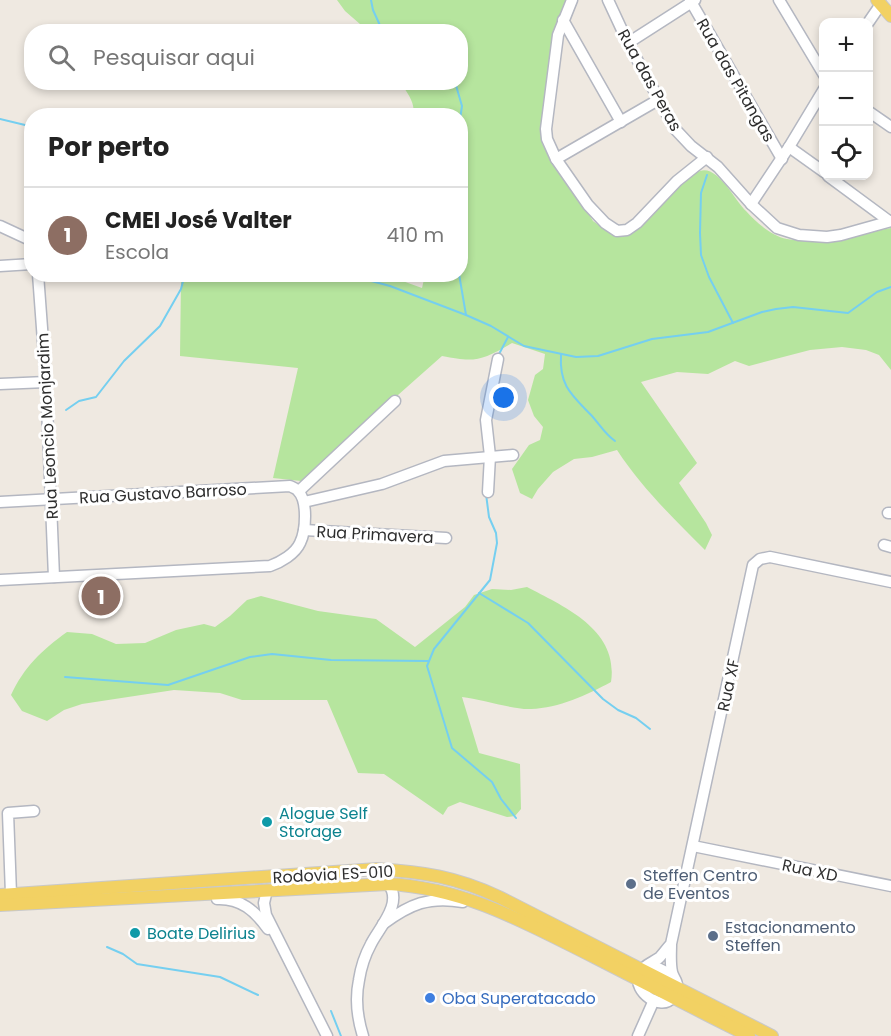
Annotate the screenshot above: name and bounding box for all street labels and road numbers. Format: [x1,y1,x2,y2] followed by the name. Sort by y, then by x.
[691,14,780,146] street label: Rua das Pitangas
[612,25,687,136] street label: Rua das Peras
[31,332,64,520] street label: Rua Leoncio Monjardim
[79,478,247,509] street label: Rua Gustavo Barroso
[316,520,434,549] street label: Rua Primavera
[712,657,745,713] street label: Rua XF
[780,853,840,888] street label: Rua XD
[272,860,394,889] street label: Rodovia ES-010

